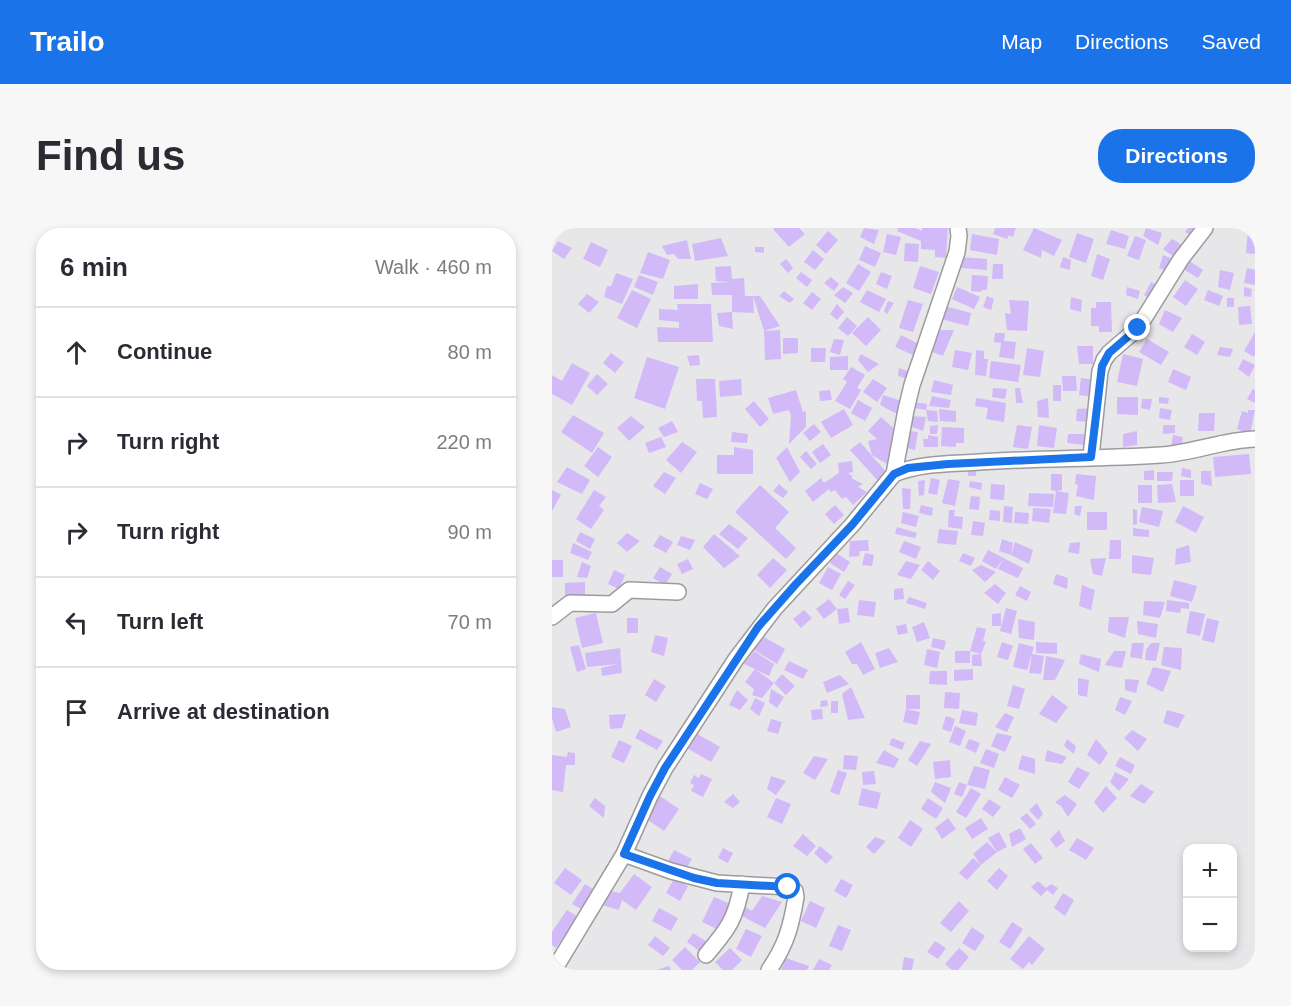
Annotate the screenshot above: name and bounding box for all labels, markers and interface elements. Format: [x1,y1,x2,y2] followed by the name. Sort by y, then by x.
[30,26,105,57] text: Trailo
[1001,30,1042,53] text: Map
[1075,30,1168,53] text: Directions
[1201,30,1261,53] text: Saved
[1098,129,1255,183] button: Directions
[36,132,185,179] text: Find us
[60,252,128,282] text: 6 min
[375,256,492,278] text: Walk · 460 m
[1124,314,1150,340] route end
[60,336,93,369] icon: ahead
[117,339,212,364] text: Continue
[448,341,492,363] text: 80 m
[60,426,93,459] icon: right
[117,429,219,454] text: Turn right
[436,431,492,453] text: 220 m
[60,516,93,549] icon: right
[117,519,219,544] text: Turn right
[448,521,492,543] text: 90 m
[60,606,93,639] icon: left
[117,609,203,634] text: Turn left
[448,611,492,633] text: 70 m
[60,696,93,729] icon: arrive
[117,699,330,724] text: Arrive at destination
[1183,844,1237,952] map controls
[1183,844,1237,898] button: +
[774,873,800,899] route start
[1183,898,1237,952] button: −

